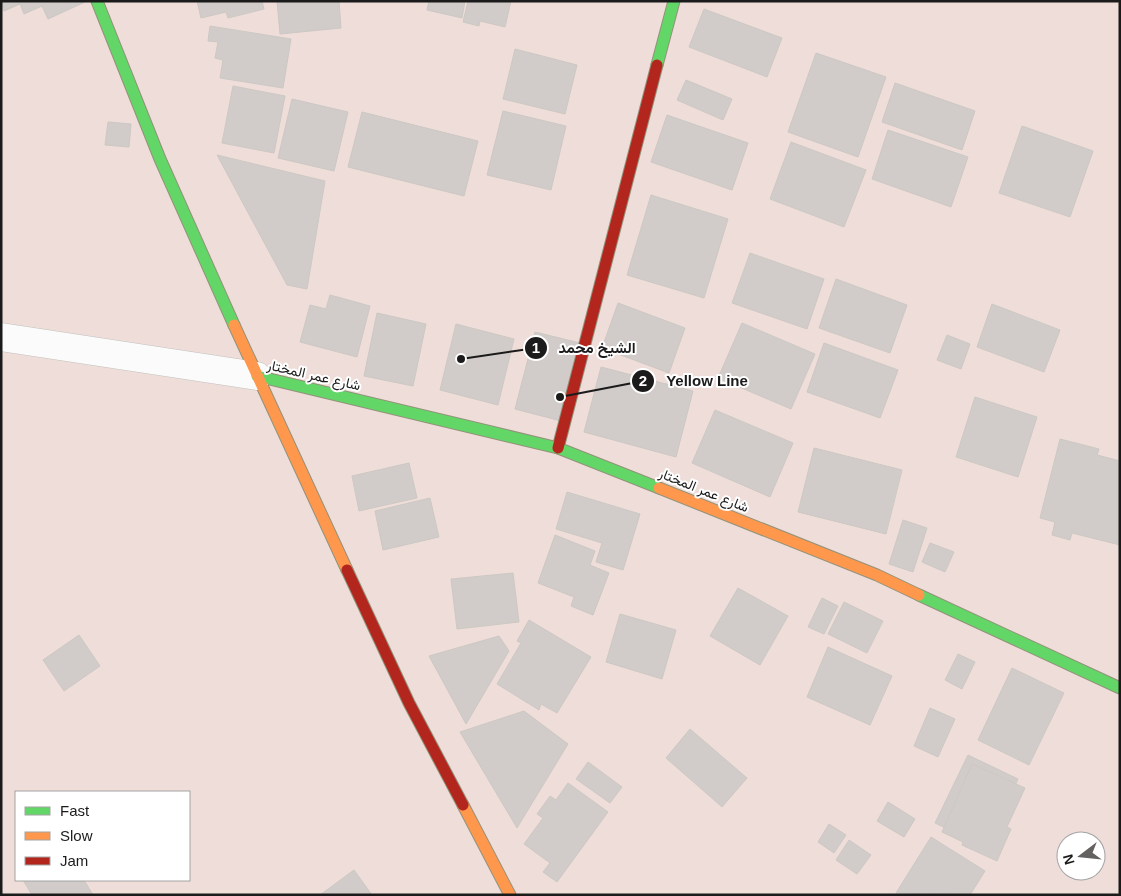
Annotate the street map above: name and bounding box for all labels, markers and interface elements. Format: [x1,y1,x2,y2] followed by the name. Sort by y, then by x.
[524,333,646,363] callout: الشيخ محمد
[532,339,540,356] text: 1
[558,339,636,358] text: الشيخ محمد
[264,356,362,396] street label: شارع عمر المختار
[631,366,758,396] callout: Yellow Line
[639,372,647,389] text: 2
[666,372,748,389] text: Yellow Line
[655,464,751,518] street label: شارع عمر المختار
[15,791,190,881] legend
[60,802,90,819] text: Fast
[60,827,93,844] text: Slow
[1056,831,1106,881] north arrow
[60,852,88,869] text: Jam
[1059,853,1078,867] text: N

